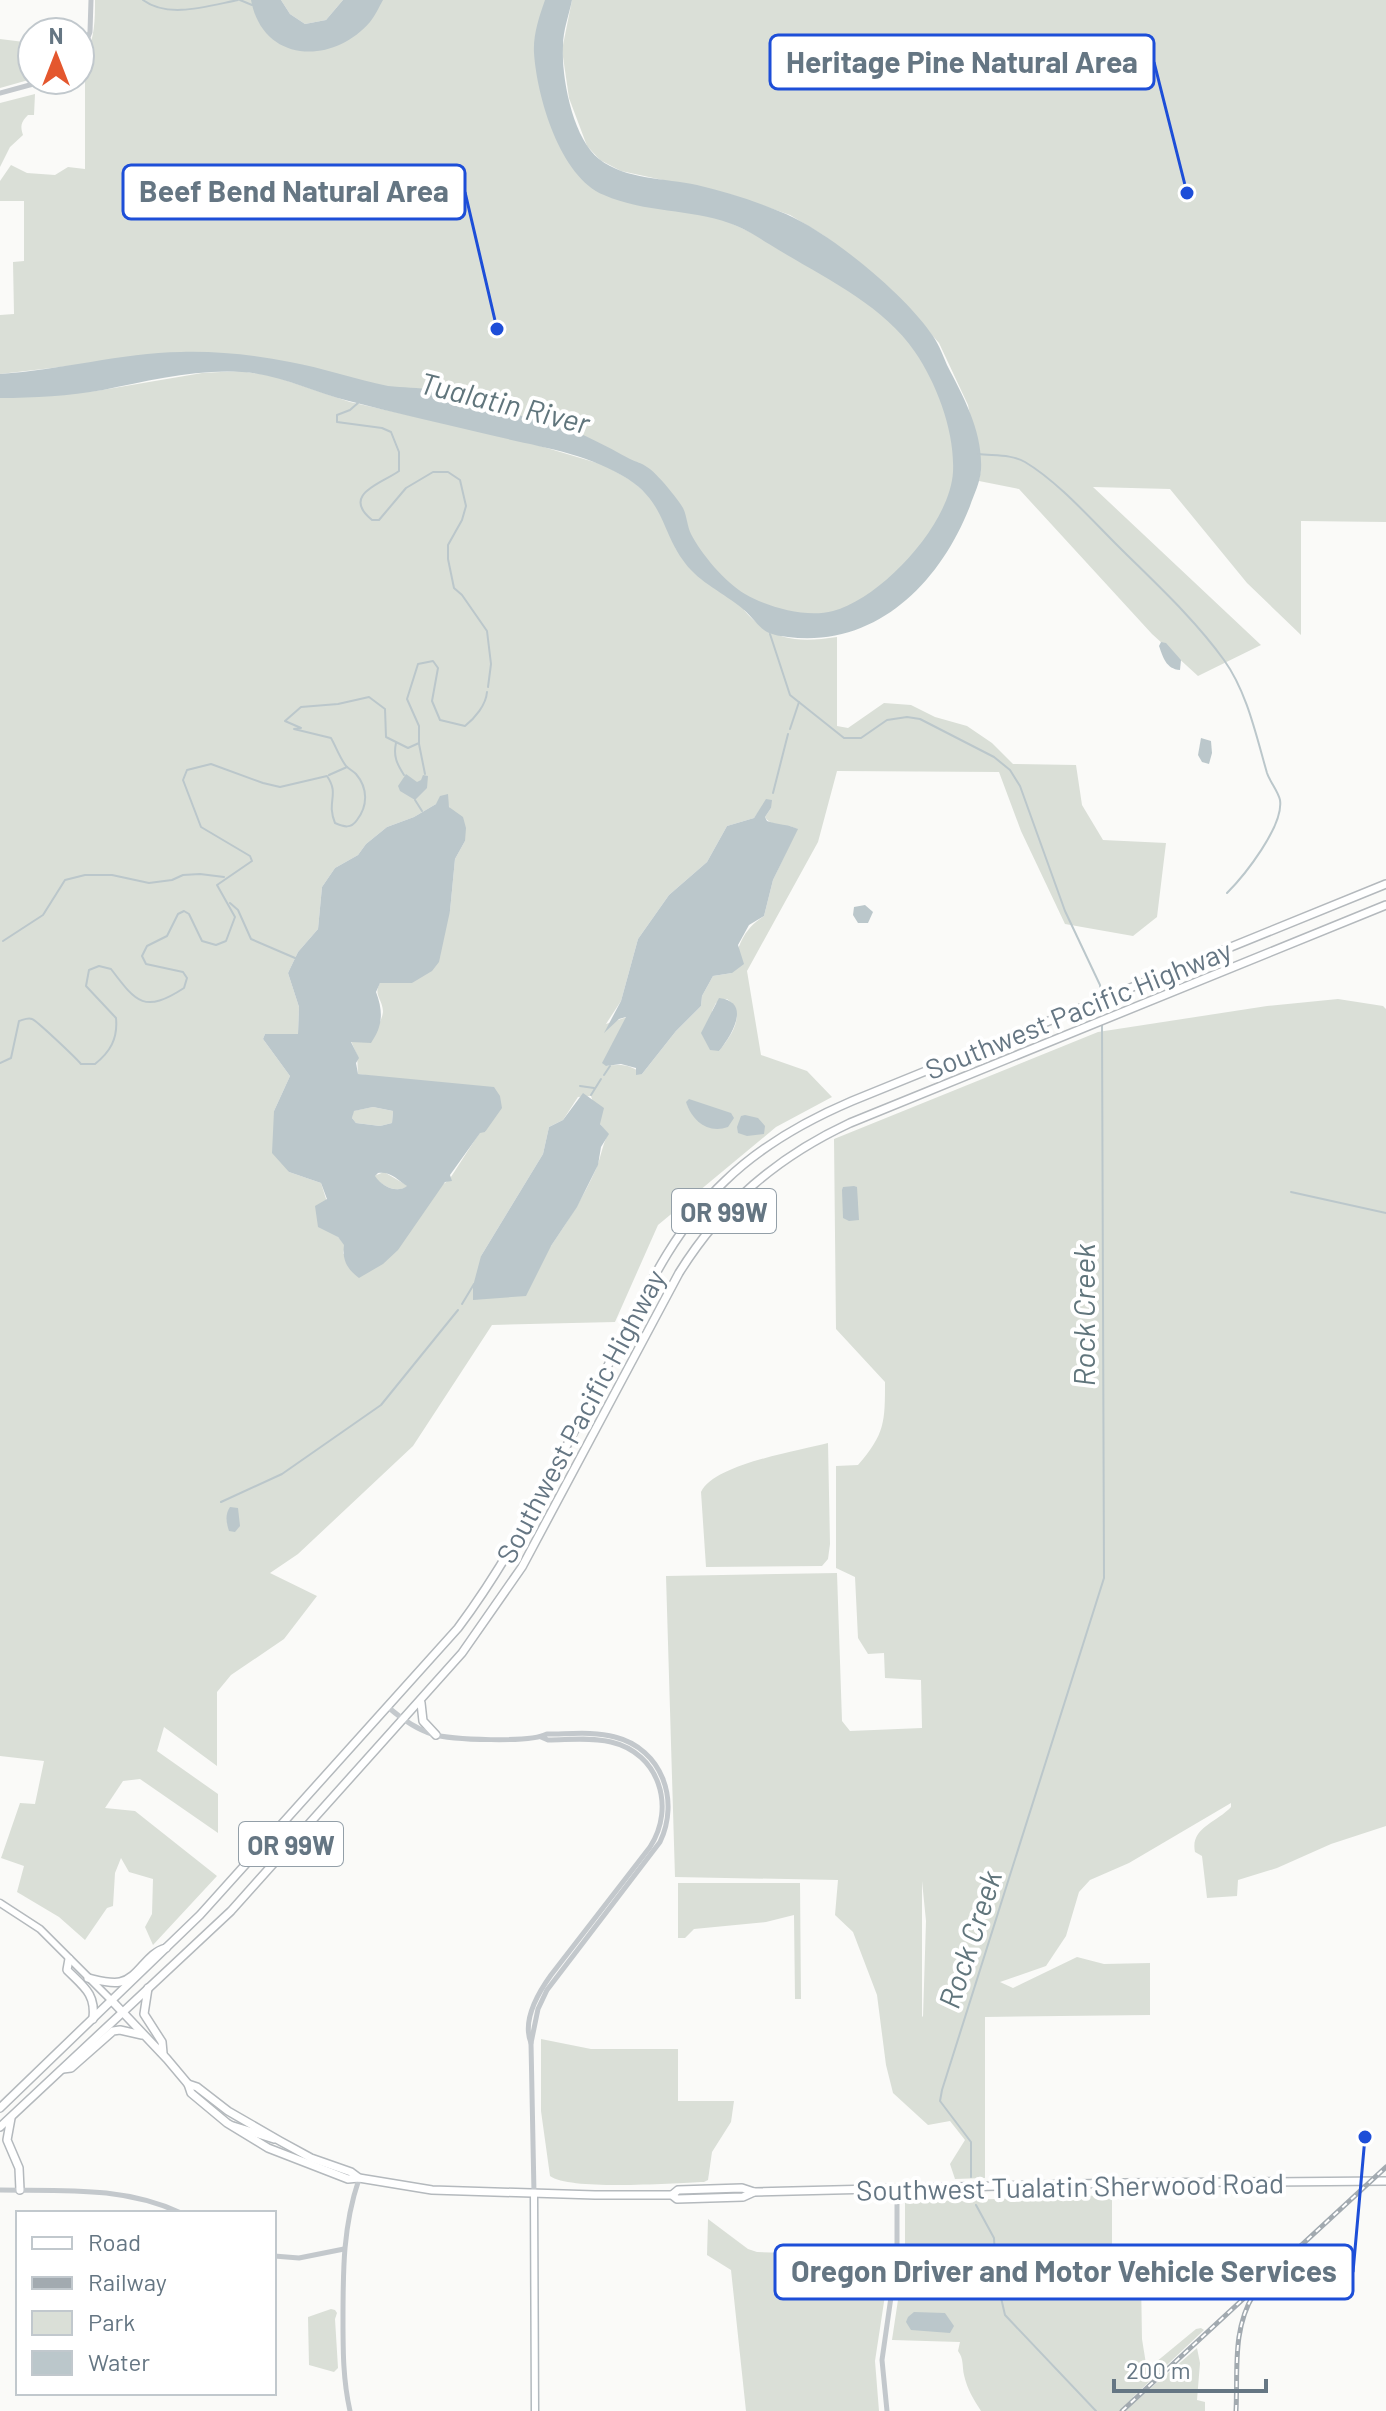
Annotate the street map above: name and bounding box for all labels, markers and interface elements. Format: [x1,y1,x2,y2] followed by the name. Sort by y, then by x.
[16,16,96,96] north arrow
[49,22,63,48] text: N
[770,35,1154,89] callout: Heritage Pine Natural Area
[786,43,1138,79] text: Heritage Pine Natural Area
[123,165,465,219] callout: Beef Bend Natural Area
[139,172,449,208] text: Beef Bend Natural Area
[416,364,595,441] water label: Tualatin River
[920,932,1236,1086] street label: Southwest Pacific Highway
[672,1189,776,1233] road number: OR 99W
[1065,1243,1101,1386] water label: Rock Creek
[488,1263,672,1568] street label: Southwest Pacific Highway
[239,1822,343,1866] road number: OR 99W
[930,1865,1008,2012] water label: Rock Creek
[856,2165,1284,2207] street label: Southwest Tualatin Sherwood Road
[16,2211,276,2395] legend
[88,2227,141,2256] text: Road
[775,2245,1353,2299] callout: Oregon Driver and Motor Vehicle Services
[791,2252,1337,2288] text: Oregon Driver and Motor Vehicle Services
[88,2267,167,2296] text: Railway
[88,2307,135,2336] text: Park
[1114,2343,1266,2393] scale bar
[88,2347,150,2376] text: Water
[1126,2355,1191,2384] text: 200 m

